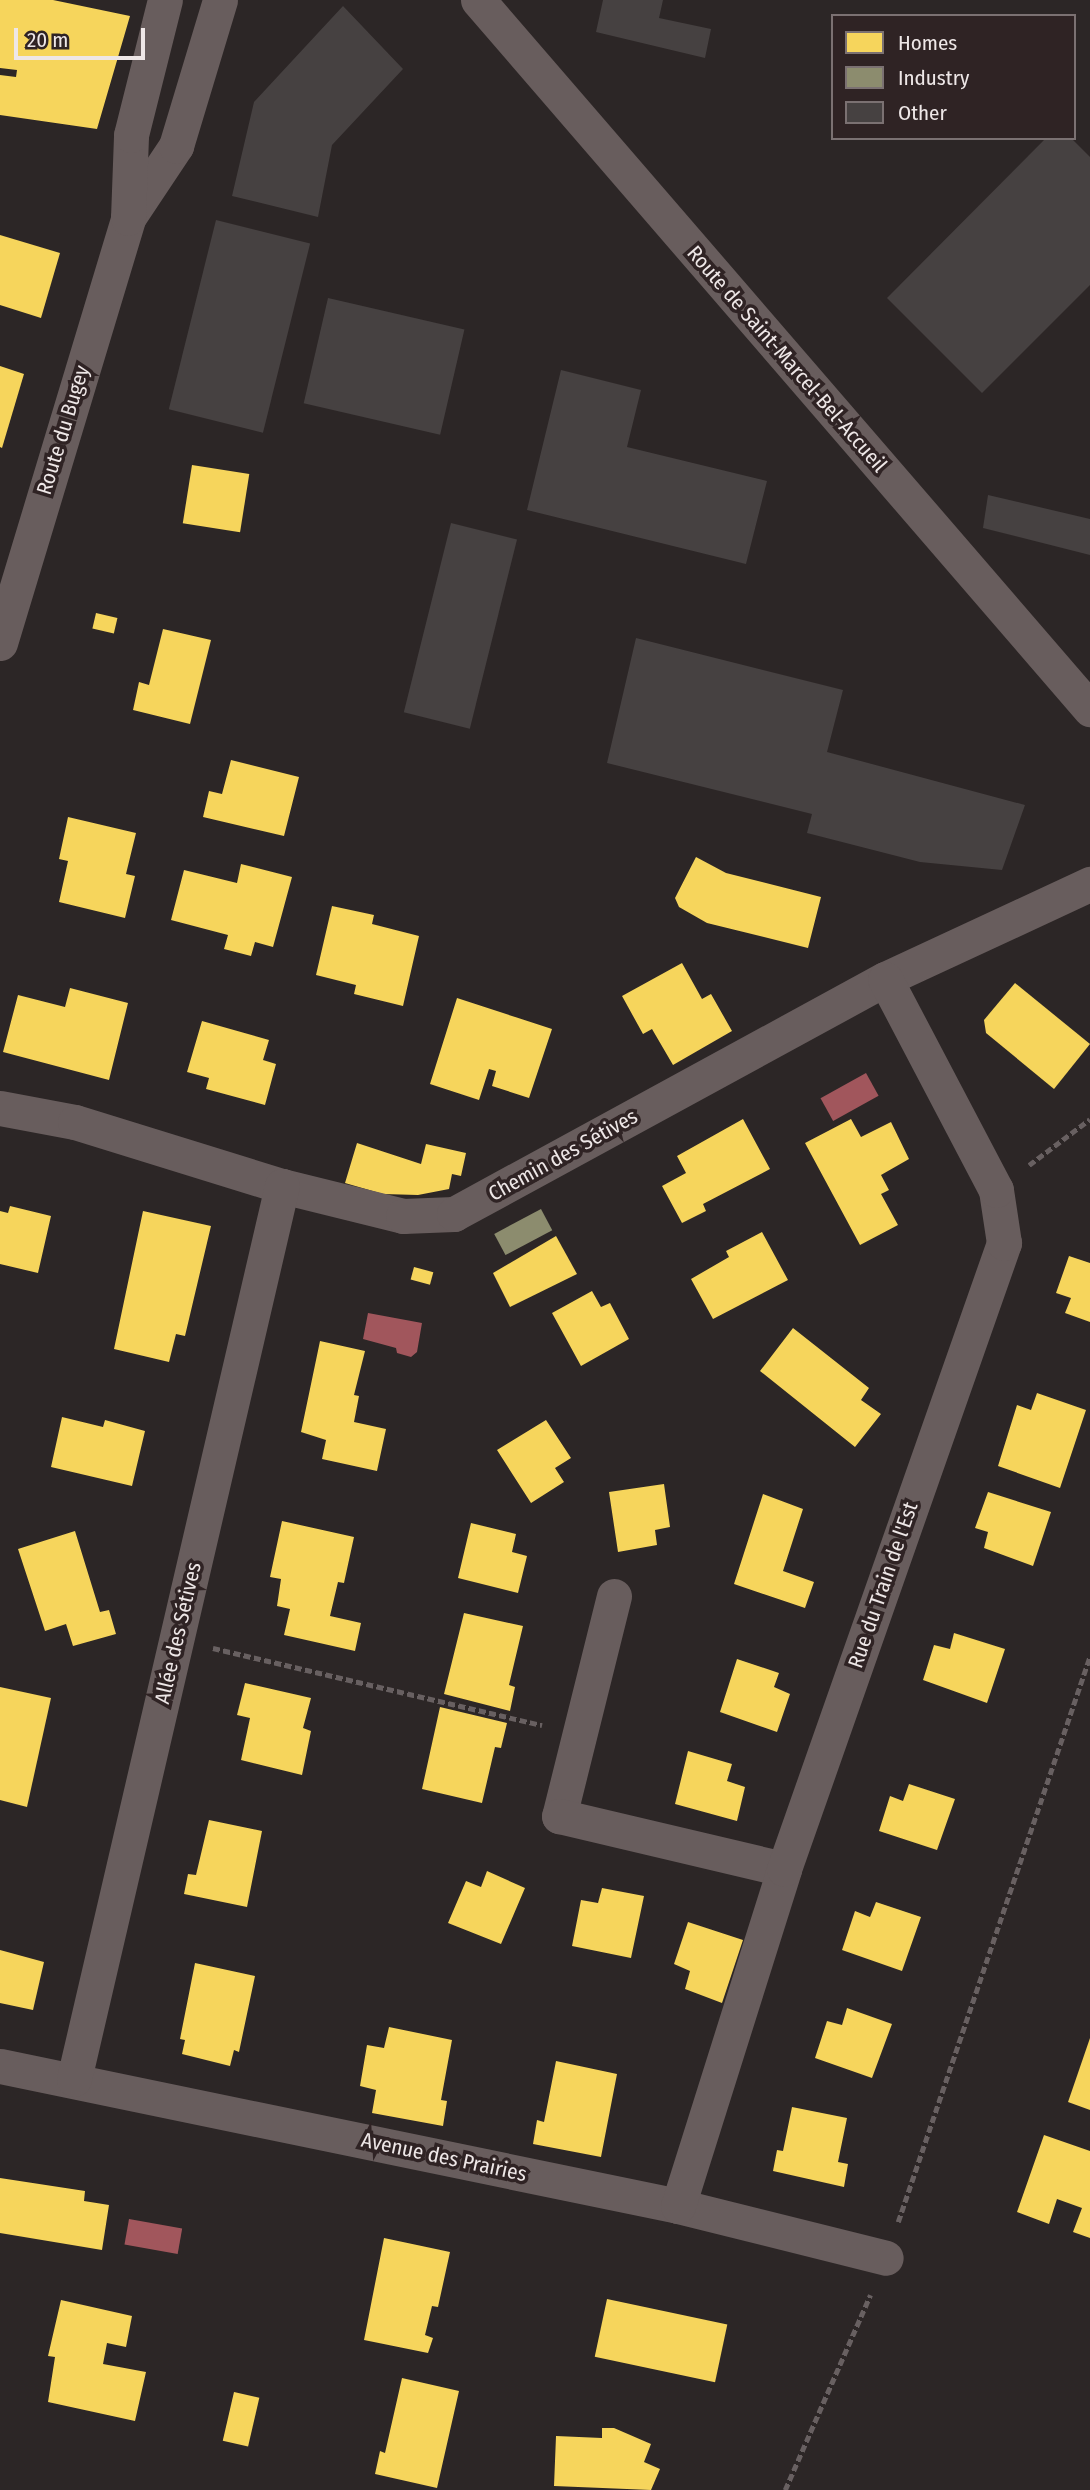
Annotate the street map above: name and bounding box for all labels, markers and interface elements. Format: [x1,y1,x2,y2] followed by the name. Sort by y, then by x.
[18,14,149,58] scale bar
[831,14,1076,140] legend
[27,27,68,53] text: 20 m
[898,30,957,56] text: Homes
[898,65,969,91] text: Industry
[898,100,947,126] text: Other
[682,241,892,477] street label: Route de Saint-Marcel-Bel-Accueil
[31,362,95,498] street label: Route du Bugey
[484,1104,642,1206] street label: Chemin des Sétives
[843,1499,923,1671] street label: Rue du Train de l'Est
[149,1560,207,1706] street label: Allée des Sétives
[359,2127,529,2187] street label: Avenue des Prairies

